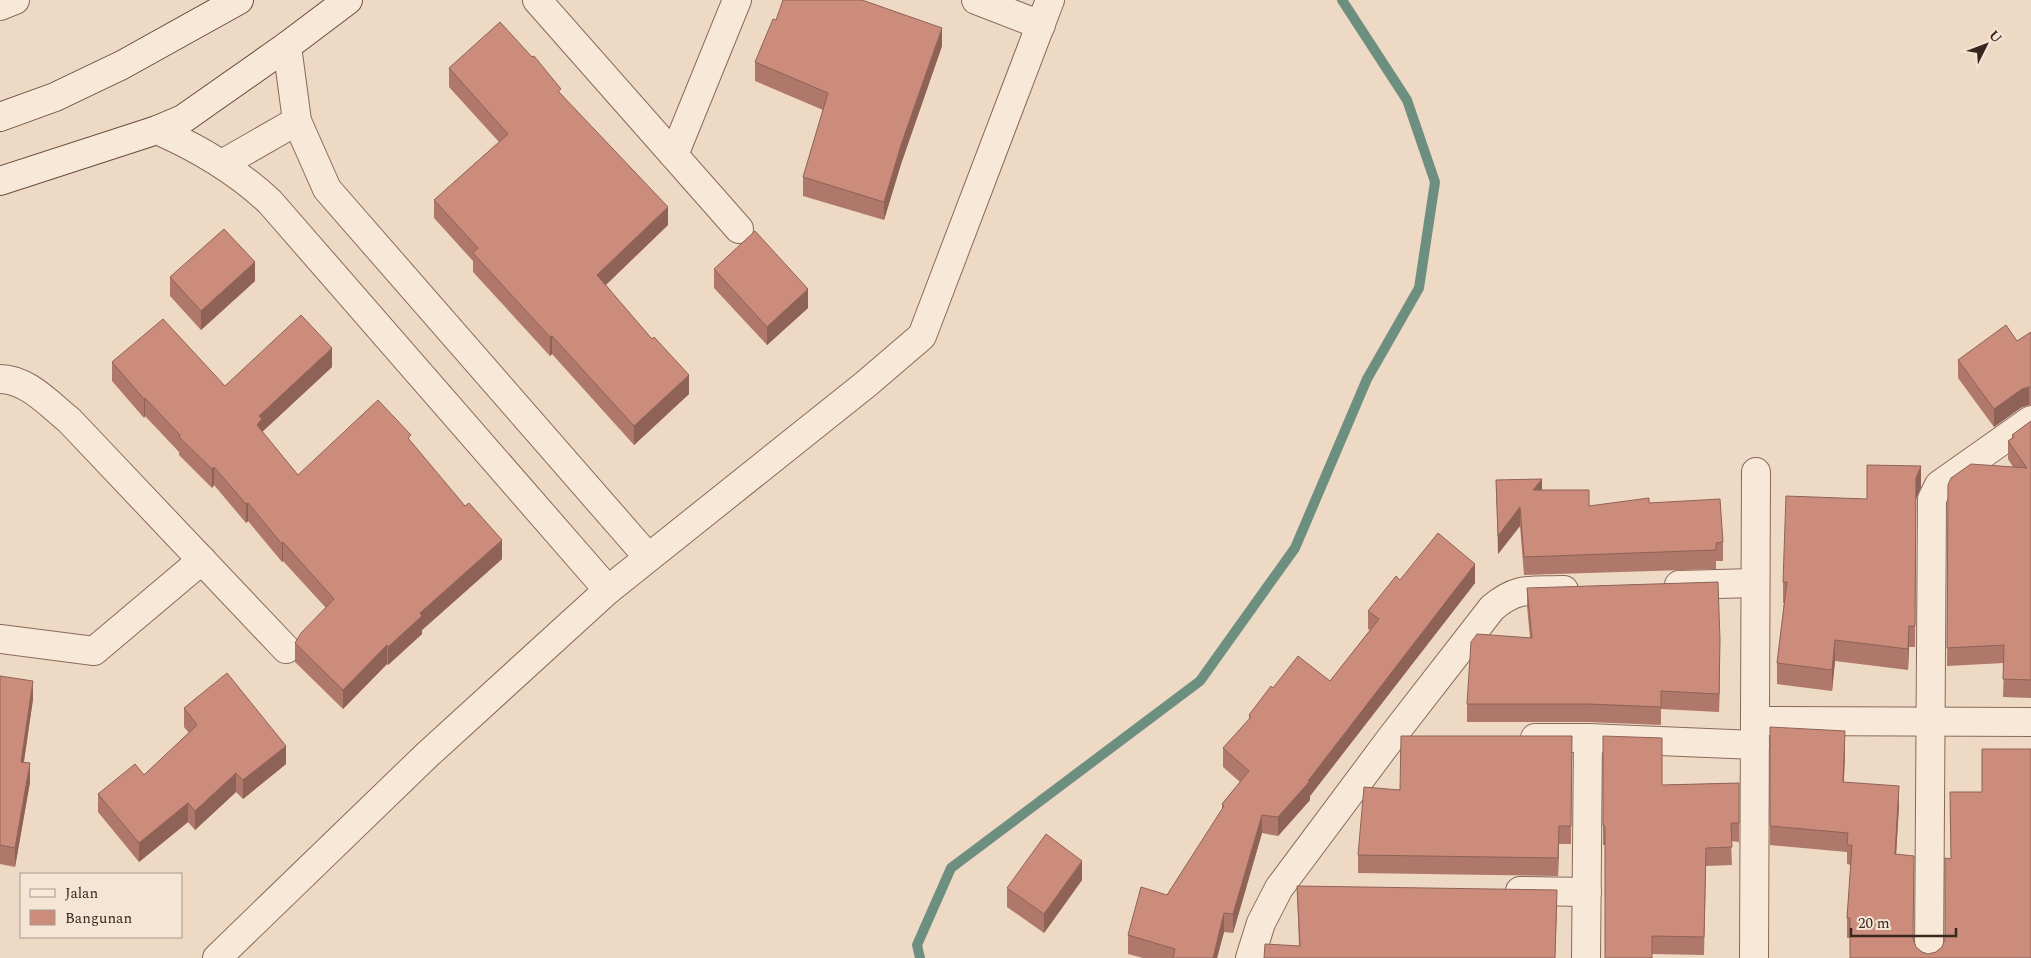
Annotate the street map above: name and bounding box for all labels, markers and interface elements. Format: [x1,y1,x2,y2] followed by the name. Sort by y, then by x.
[1961,20,2011,70] north arrow
[1984,25,2007,48] text: U
[20,873,182,938] legend
[65,882,98,905] text: Jalan
[1851,906,1956,938] scale bar
[65,907,132,930] text: Bangunan
[1858,912,1890,935] text: 20 m

